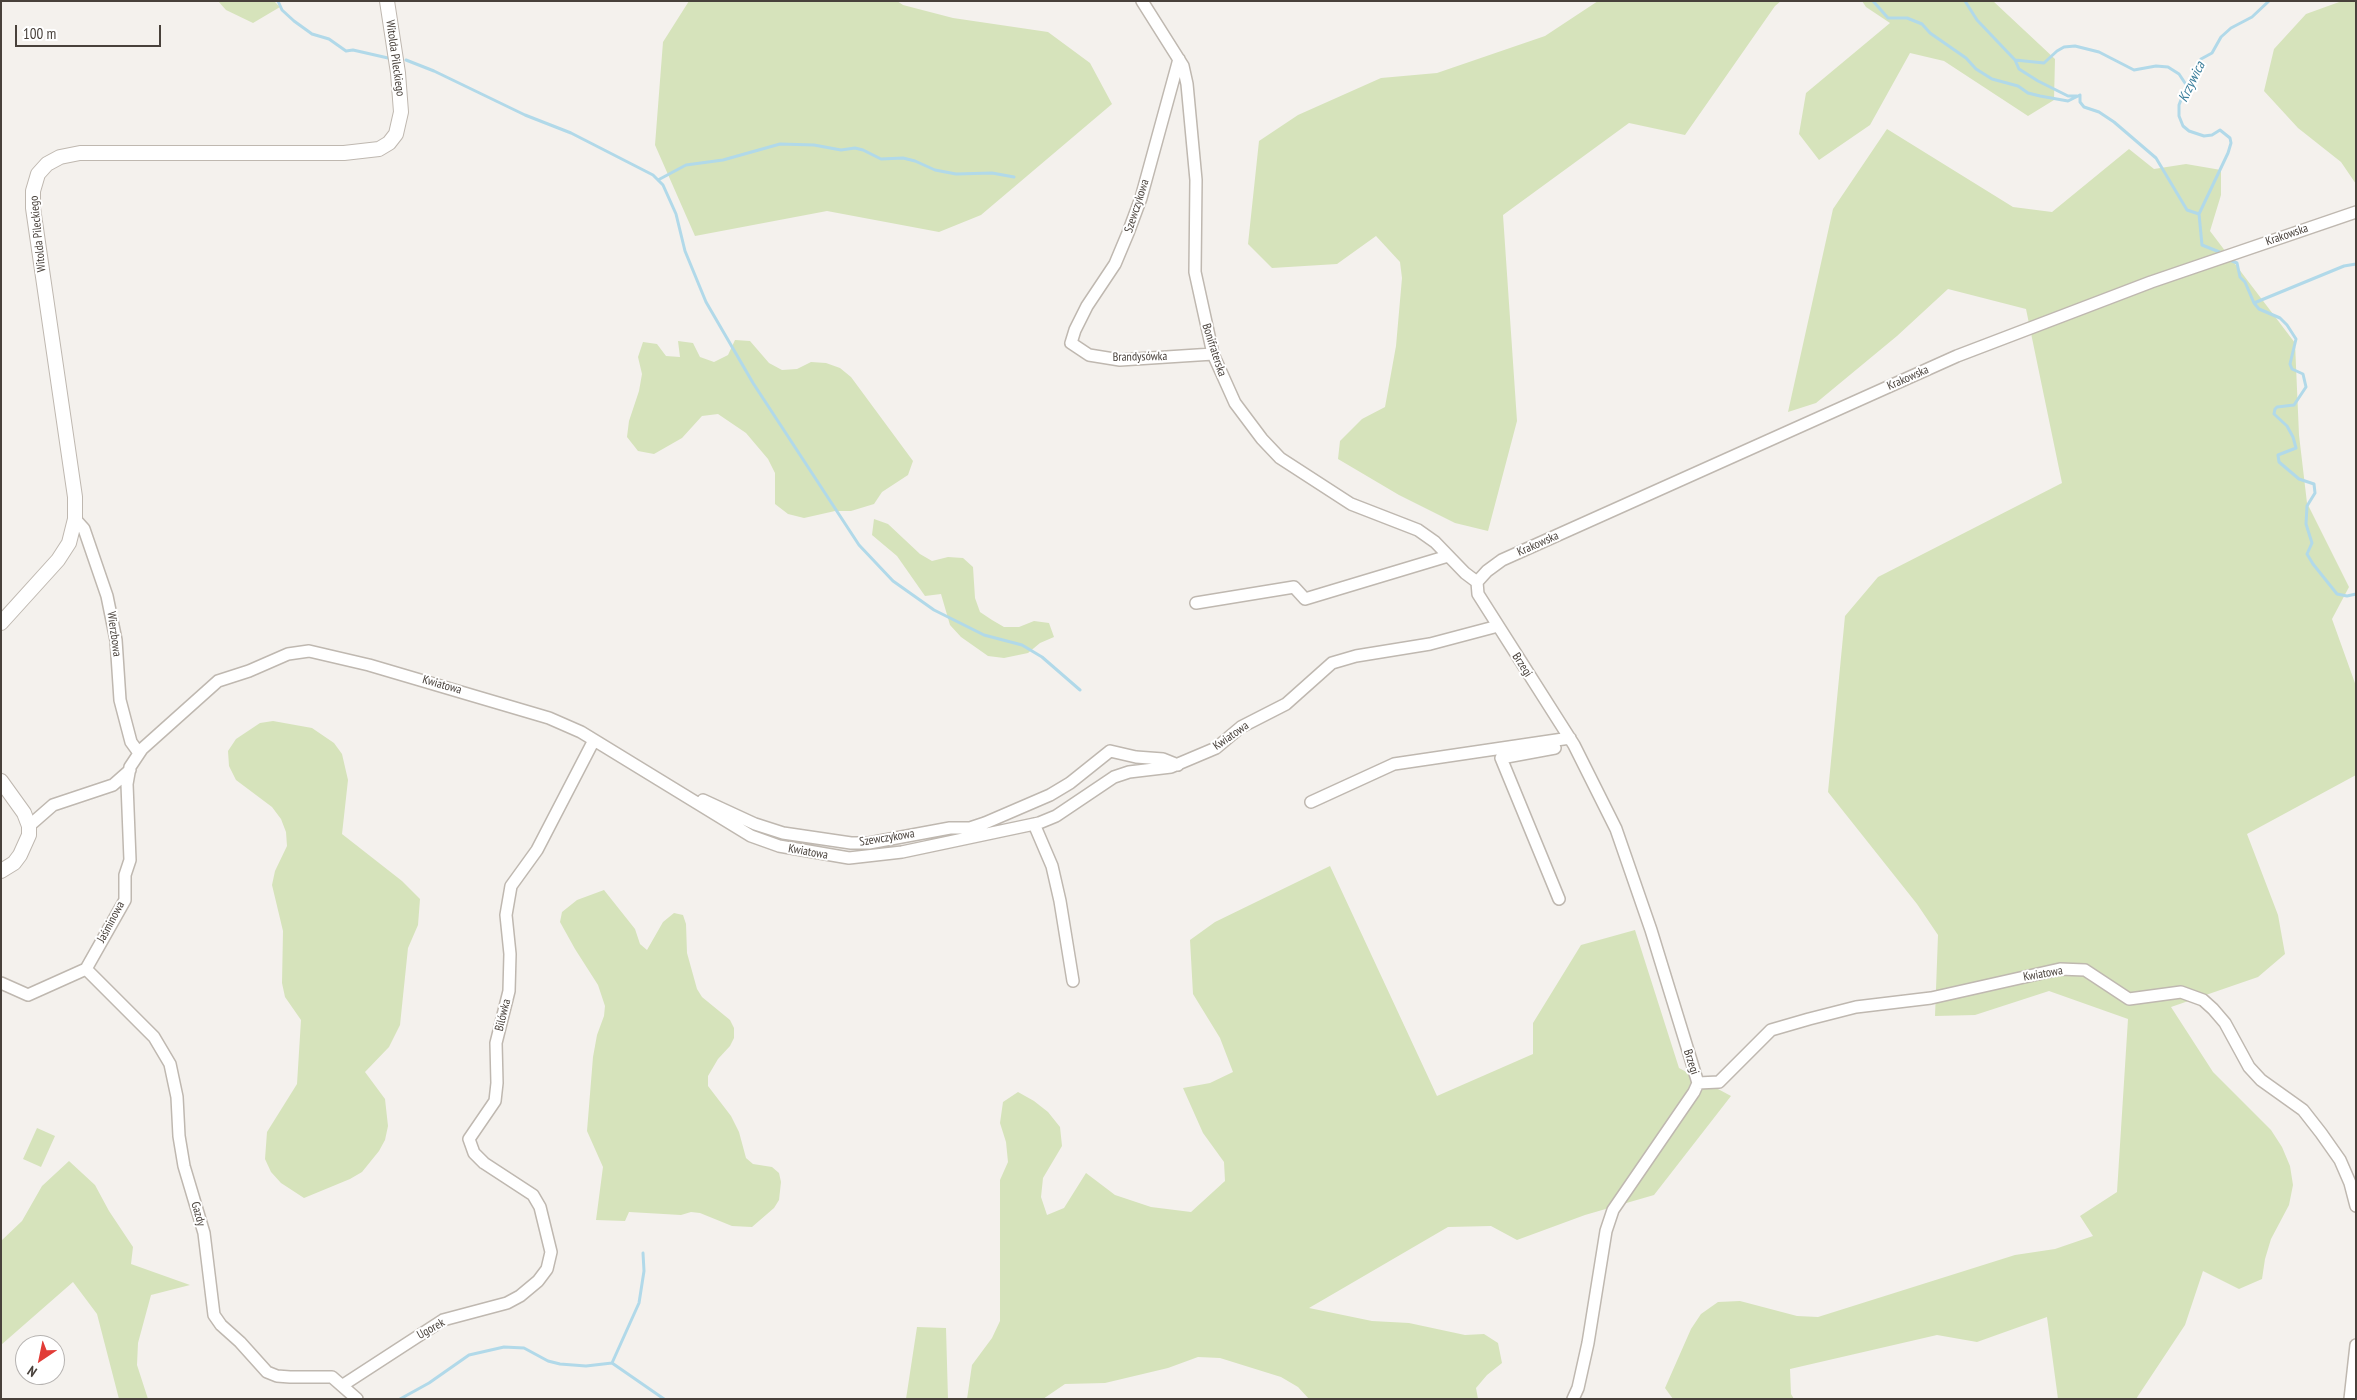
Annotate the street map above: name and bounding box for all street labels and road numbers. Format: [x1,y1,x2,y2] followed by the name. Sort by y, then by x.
[383,19,407,97] street label: Witolda Pileckiego
[1122,177,1152,235] street label: Szewczykowa
[27,195,49,273] street label: Witolda Pileckiego
[2264,221,2310,249] street label: Krakowska
[1199,322,1229,378] street label: Bonifraterska
[1113,349,1167,365] street label: Brandysówka
[1885,362,1931,394] street label: Krakowska
[1515,528,1561,560] street label: Krakowska
[104,611,124,657] street label: Wierzbowa
[1509,650,1535,680] street label: Brzegi
[421,673,463,697] street label: Kwiatowa
[1210,719,1252,753] street label: Kwiatowa
[858,827,916,849] street label: Szewczykowa
[787,841,829,863] street label: Kwiatowa
[94,899,128,945] street label: Jaśminowa
[2022,963,2064,985] street label: Kwiatowa
[492,997,514,1033] street label: Bilówka
[1680,1048,1702,1076] street label: Brzegi
[188,1200,208,1228] street label: Gazdy
[415,1316,447,1342] street label: Ugorek

